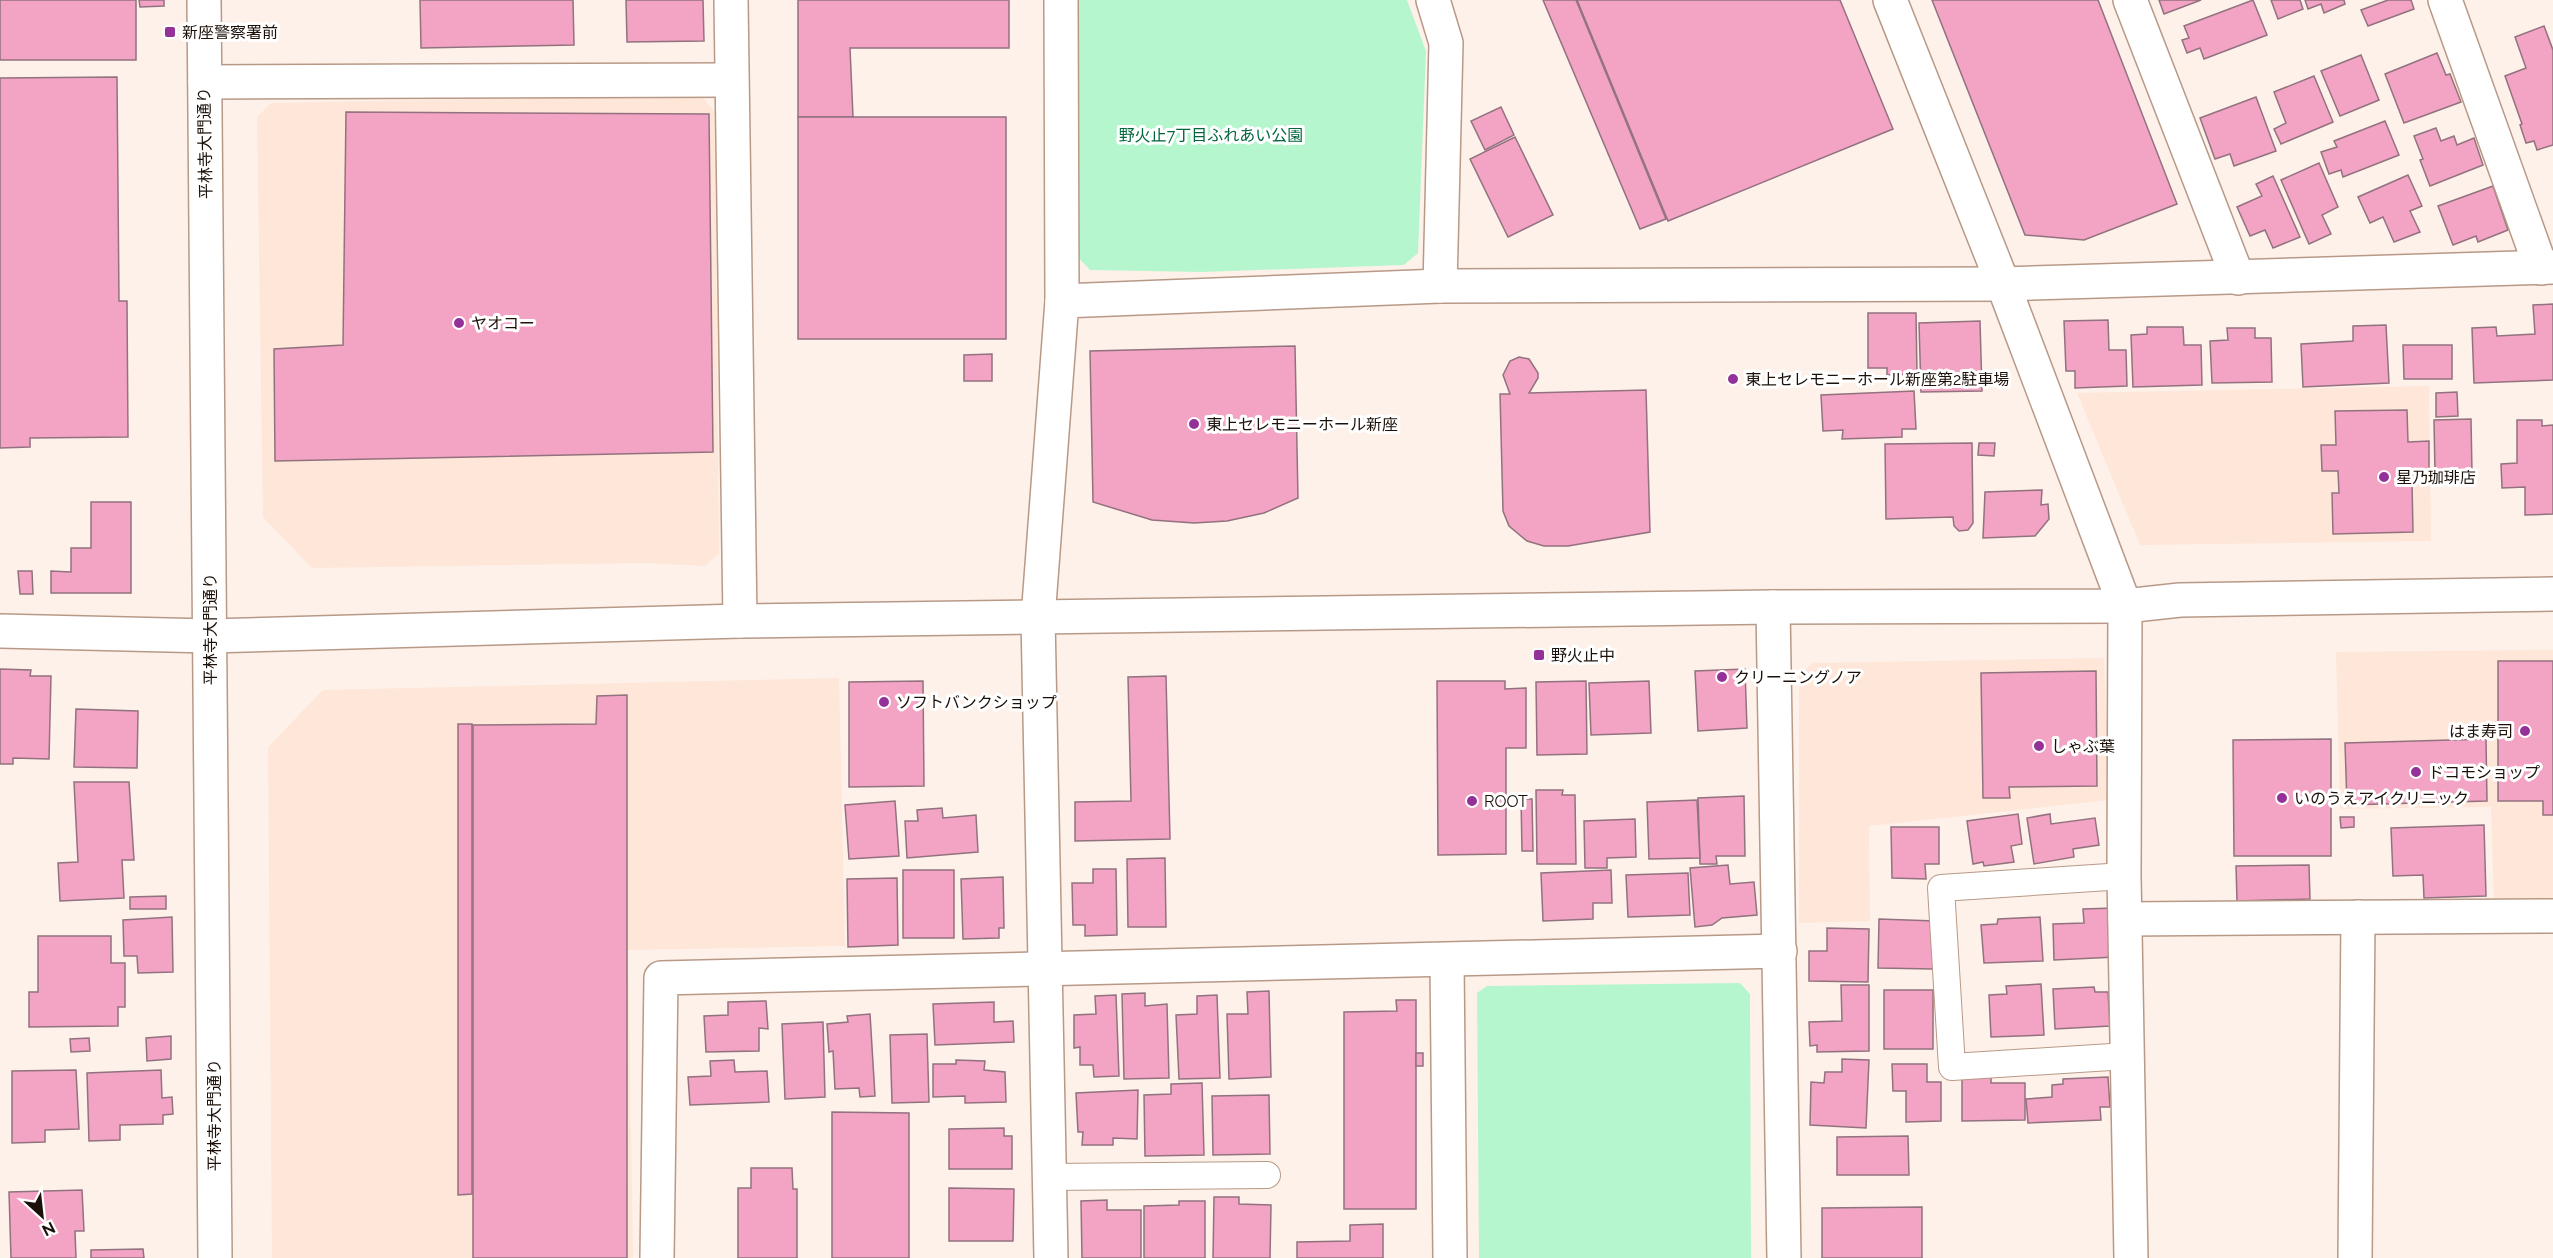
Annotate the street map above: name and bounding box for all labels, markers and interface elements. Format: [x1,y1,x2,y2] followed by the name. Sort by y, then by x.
[182,23,278,42] place label: 新座警察署前
[163,25,177,39] marker: 新座警察署前
[195,87,215,199] street label: 平林寺大門通り
[1119,126,1303,145] park label: 野火止7丁目ふれあい公園
[471,314,535,333] place label: ヤオコー
[452,316,466,330] marker: ヤオコー
[1745,370,2009,389] place label: 東上セレモニーホール新座第2駐車場
[1726,372,1740,386] marker: 東上セレモニーホール新座第2駐車場
[1206,415,1398,434] place label: 東上セレモニーホール新座
[1187,417,1201,431] marker: 東上セレモニーホール新座
[2396,468,2476,487] place label: 星乃珈琲店
[2377,470,2391,484] marker: 星乃珈琲店
[201,573,220,685] street label: 平林寺大門通り
[1551,646,1615,665] place label: 野火止中
[1532,648,1546,662] marker: 野火止中
[1734,668,1862,687] place label: クリーニングノア
[1715,670,1729,684] marker: クリーニングノア
[896,693,1057,712] place label: ソフトバンクショップ
[877,695,891,709] marker: ソフトバンクショップ
[2449,722,2513,741] place label: はま寿司
[2518,724,2532,738] marker: はま寿司
[2051,737,2115,756] place label: しゃぶ葉
[2032,739,2046,753] marker: しゃぶ葉
[2428,763,2540,782] place label: ドコモショップ
[2409,765,2423,779] marker: ドコモショップ
[2294,789,2469,808] place label: いのうえアイクリニック
[2275,791,2289,805] marker: いのうえアイクリニック
[1484,792,1528,811] place label: ROOT
[1465,794,1479,808] marker: ROOT
[205,1059,224,1171] street label: 平林寺大門通り
[12,1186,72,1246] north arrow
[39,1218,58,1240] text: N

